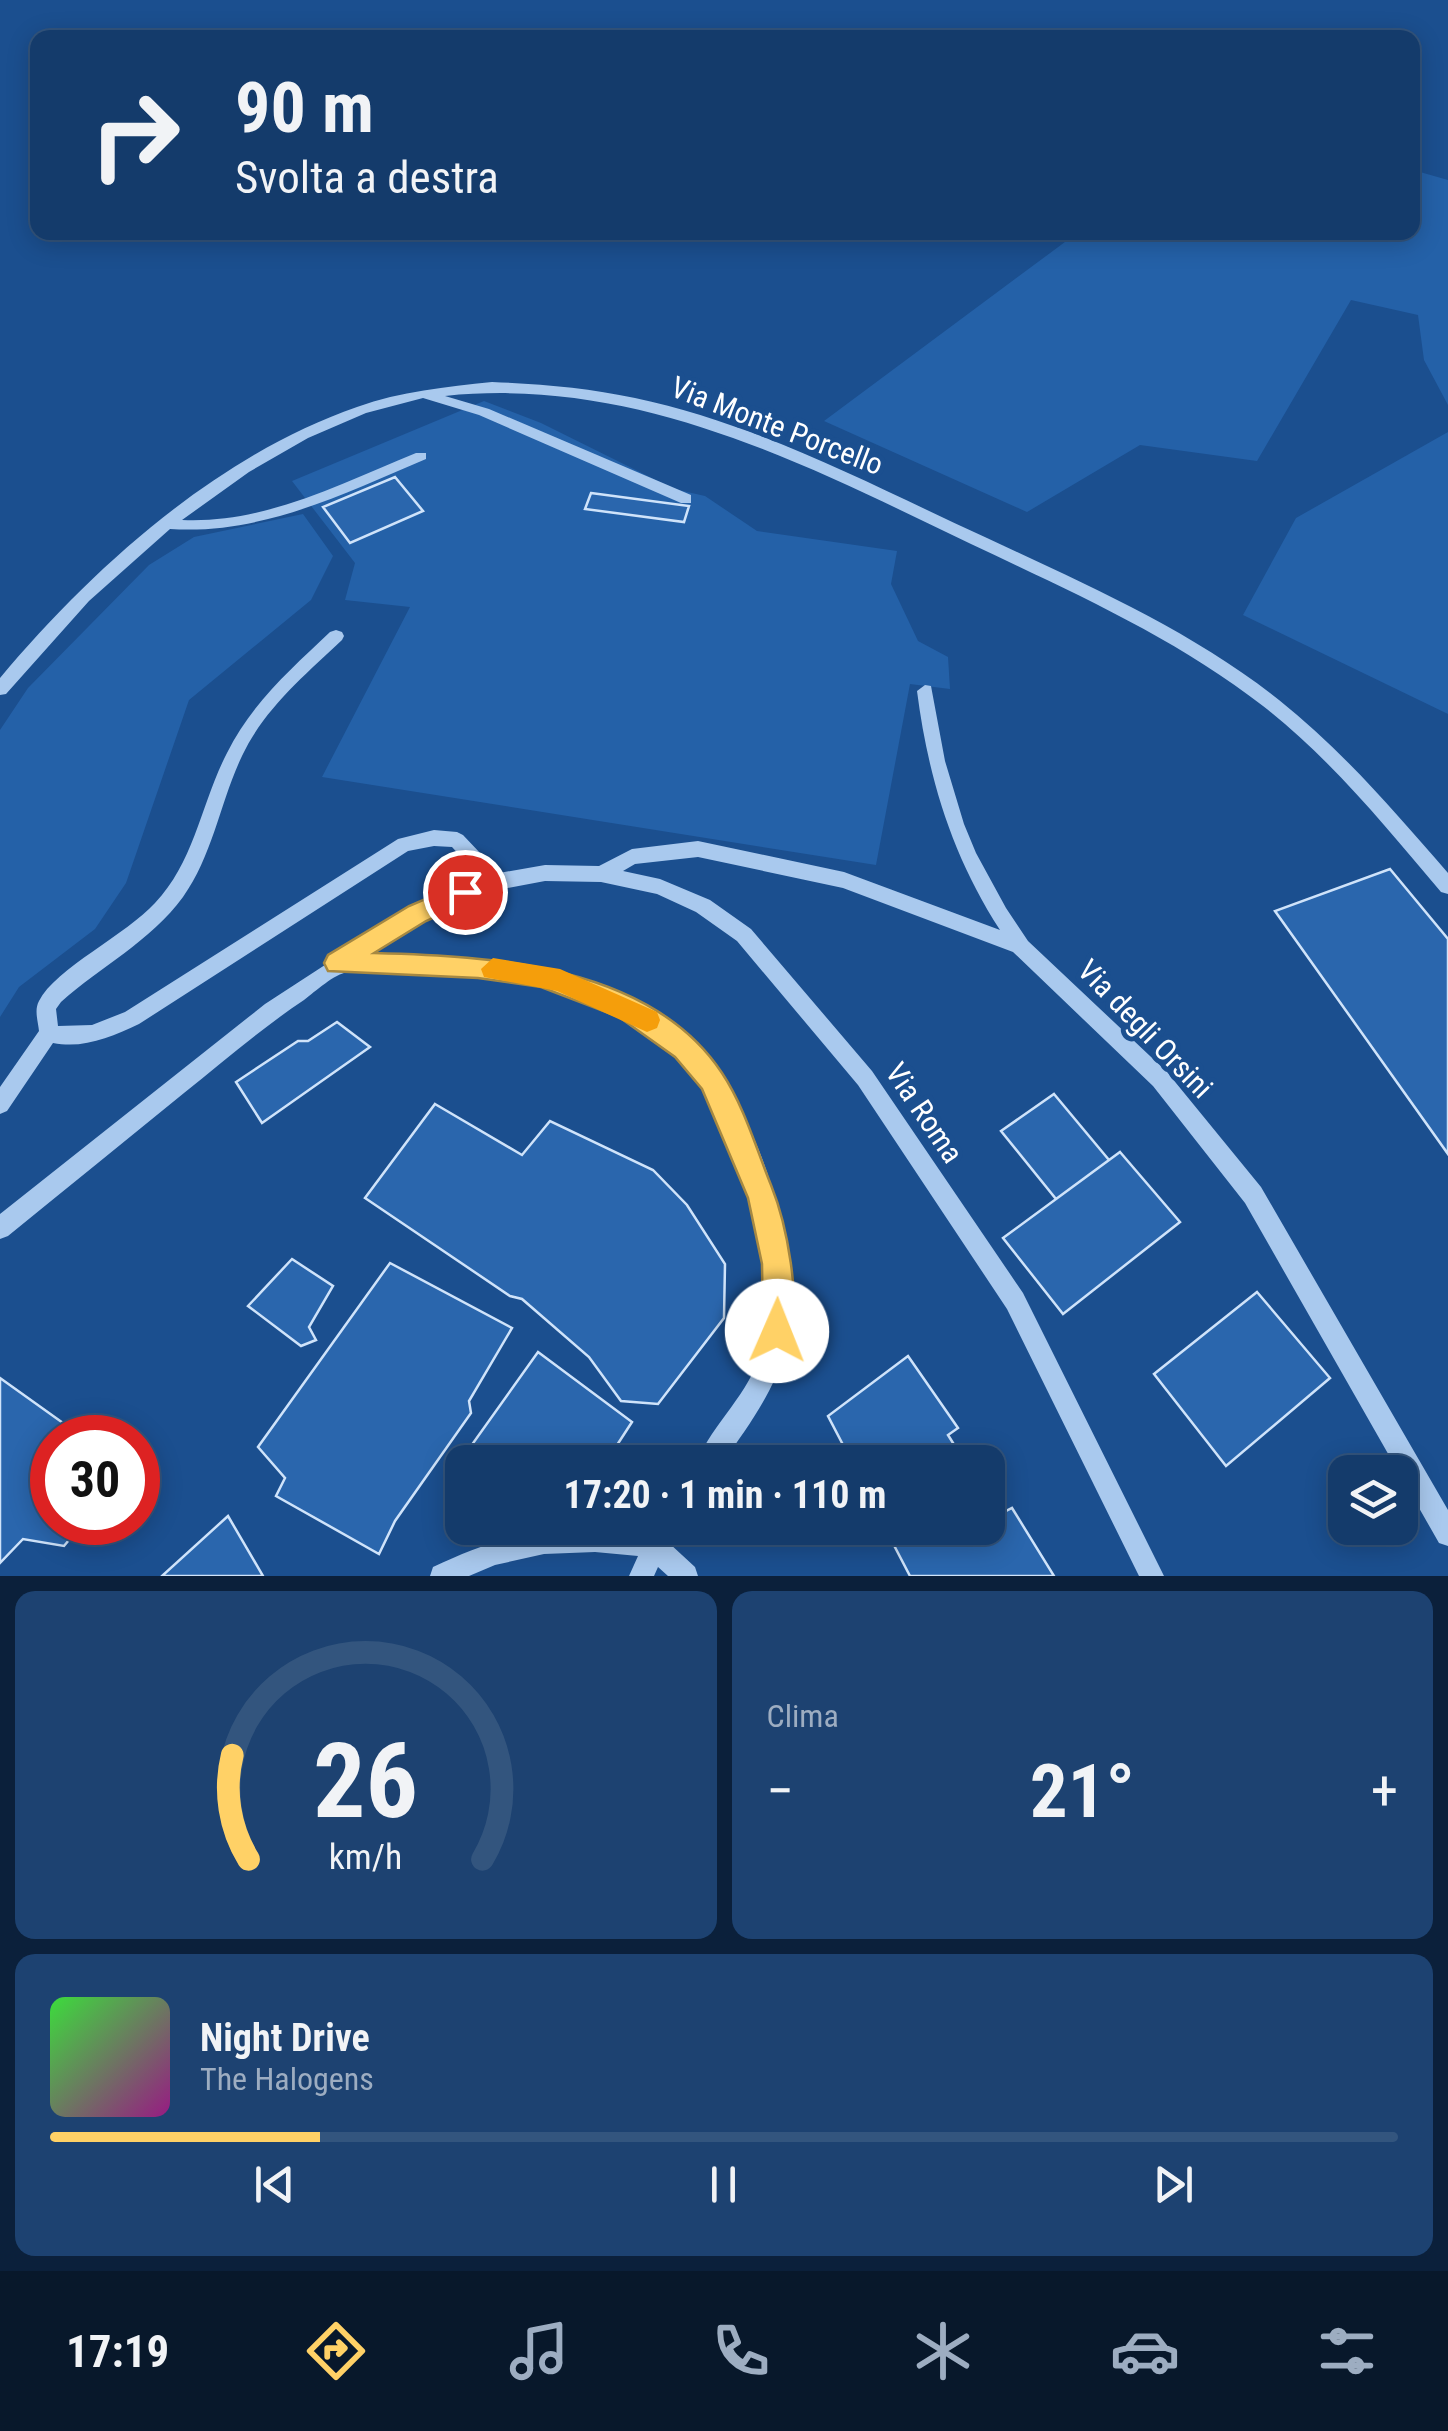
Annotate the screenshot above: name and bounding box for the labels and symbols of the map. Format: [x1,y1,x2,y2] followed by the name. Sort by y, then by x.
[666,369,888,482] street label: Via Monte Porcello
[423,850,508,935] pin
[1071,952,1220,1105] street label: Via degli Orsini
[878,1056,970,1169] street label: Via Roma
[725,1279,829,1383] position arrow
[30,1415,160,1545] speed limit sign: 30

